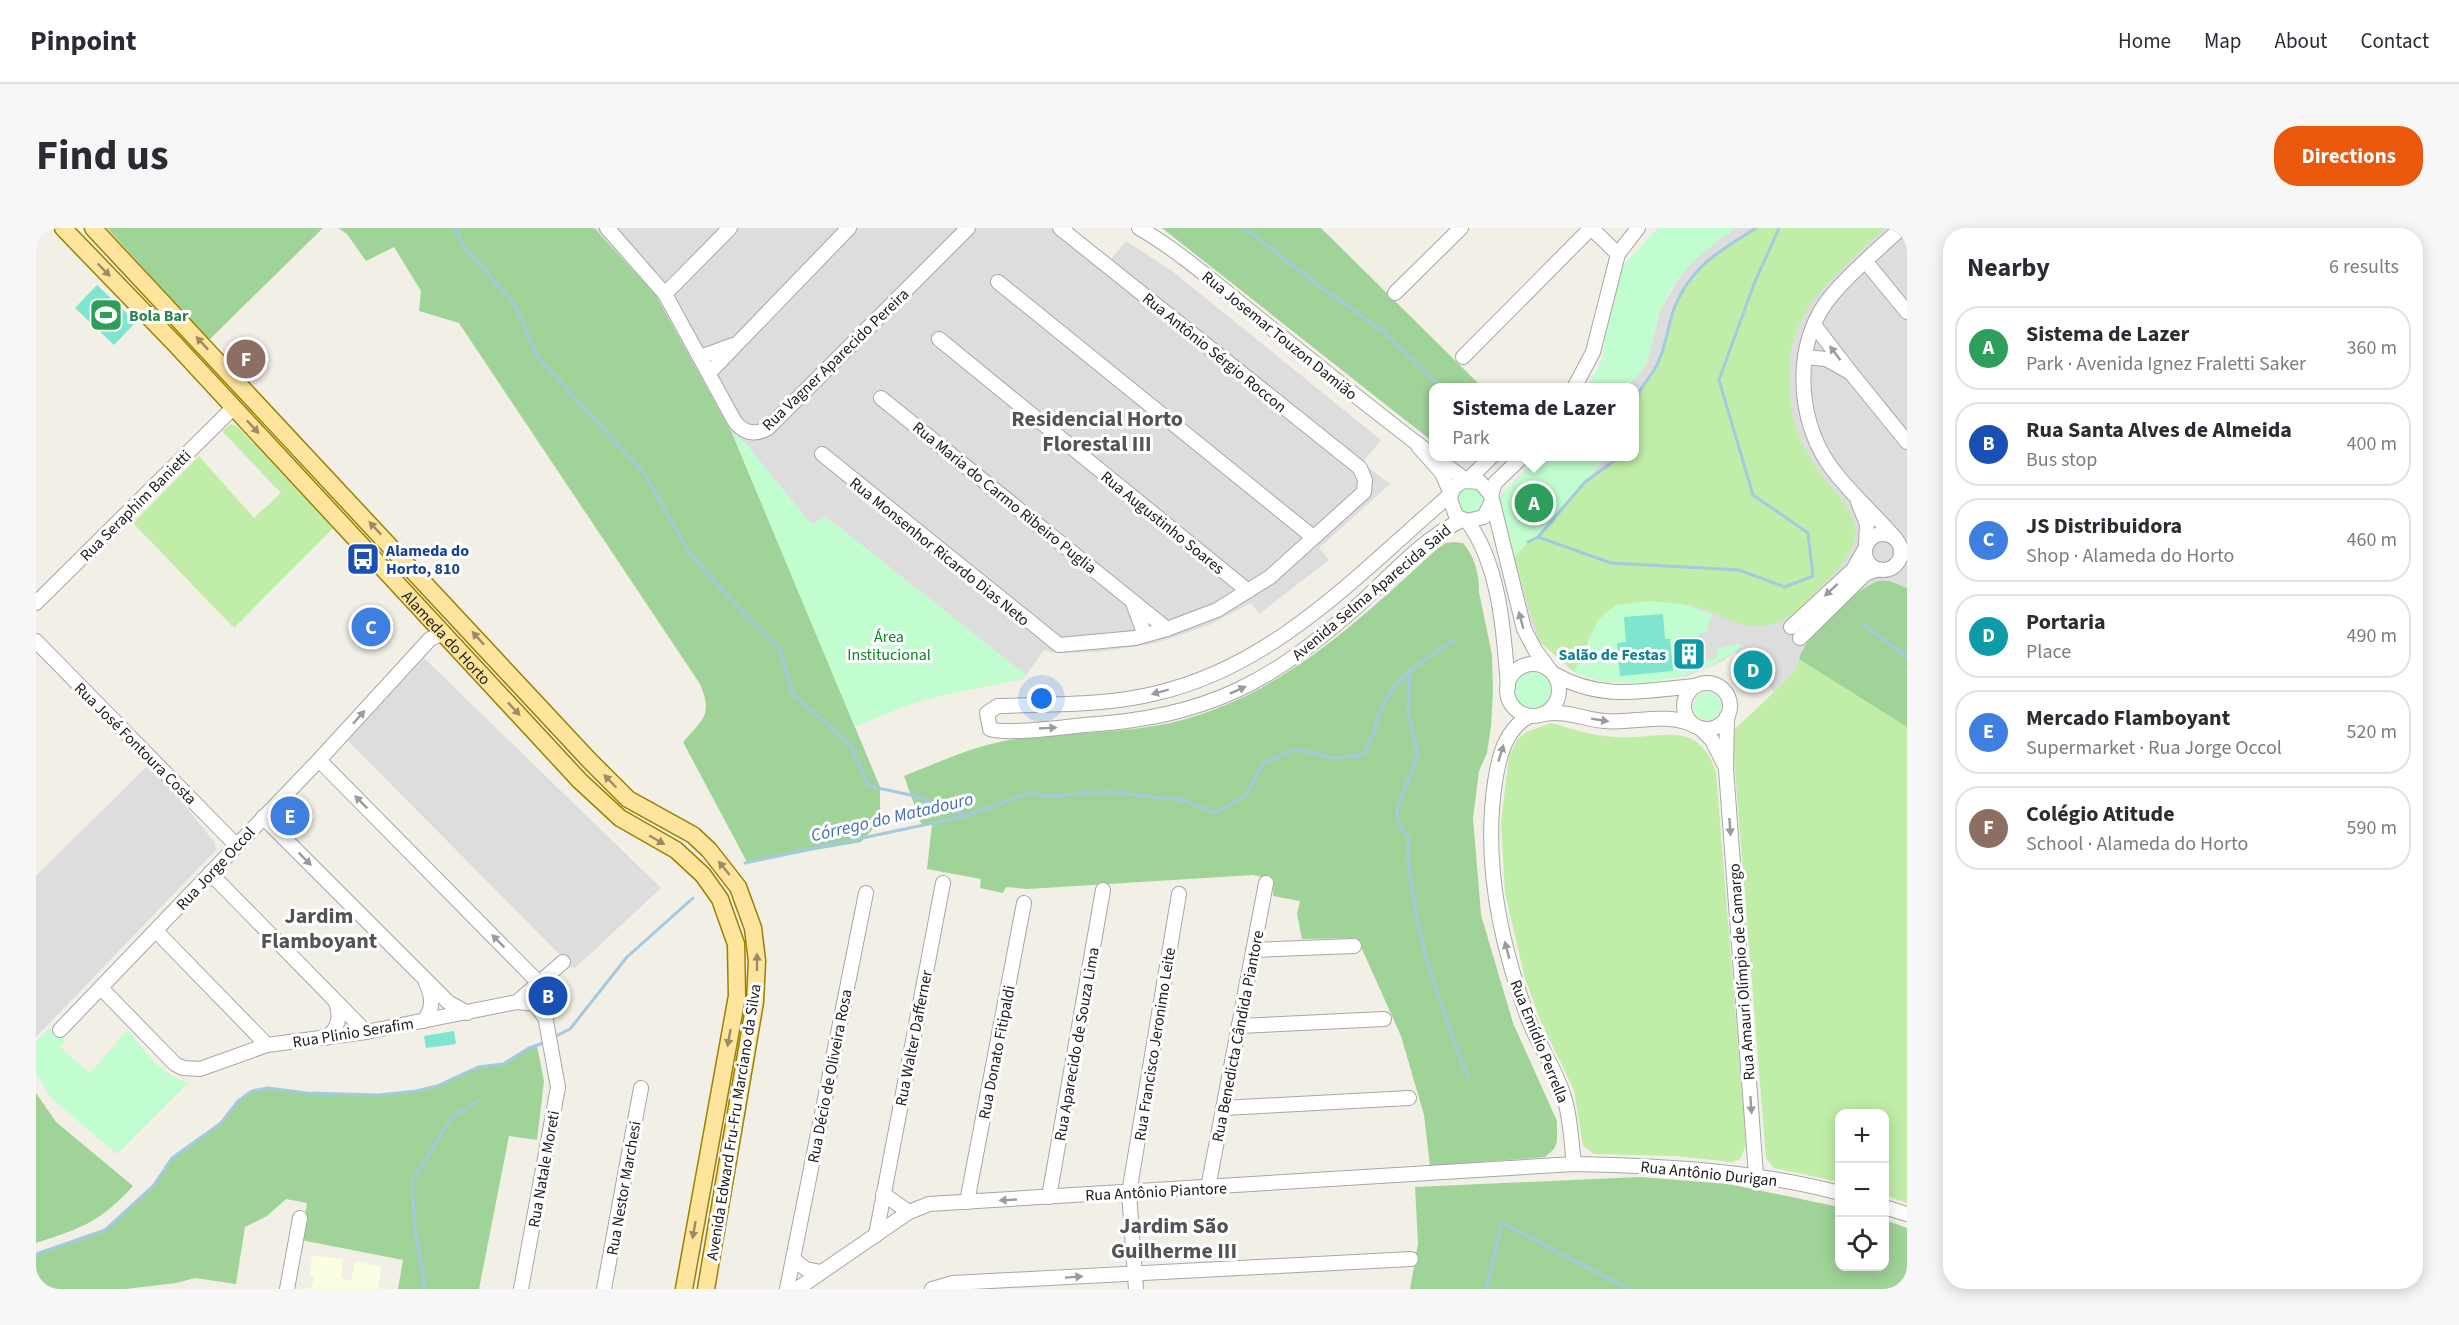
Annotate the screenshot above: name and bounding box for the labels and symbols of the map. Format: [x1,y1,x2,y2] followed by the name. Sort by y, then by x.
[97,262,111,277] one-way arrow
[1197,266,1362,405] street label: Rua Josemar Touzon Damião
[757,284,914,436] street label: Rua Vagner Aparecido Pereira
[1138,288,1291,418] street label: Rua Antônio Sérgio Roccon
[88,297,124,333] sports icon: Bola Bar
[129,305,189,327] place label: Bola Bar
[226,336,266,382] pin: F
[195,337,209,351] one-way arrow
[1830,345,1842,360] one-way arrow
[1011,403,1183,460] district label: Residencial Horto Florestal III
[908,417,1101,579] street label: Rua Maria do Carmo Ribeiro Puglia
[245,419,259,433] one-way arrow
[75,445,196,566] street label: Rua Seraphim Banietti
[1096,466,1229,580] street label: Rua Augustinho Soares
[845,472,1034,631] street label: Rua Monsenhor Ricardo Dias Neto
[1514,480,1554,526] pin: A
[1287,520,1456,666] street label: Avenida Selma Aparecida Said
[368,521,382,536] one-way arrow
[385,540,469,580] place label: Alameda do Horto, 810
[345,541,381,577] bus stop icon: Alameda do Horto, 810
[1824,583,1839,596] one-way arrow
[397,586,495,690] street label: Alameda do Horto
[352,604,390,650] pin: C
[1516,611,1526,629] one-way arrow
[847,626,931,666] park label: Área Institucional
[472,631,485,646] one-way arrow
[1671,636,1707,672] building icon: Salão de Festas
[1558,644,1666,666] place label: Salão de Festas
[1734,648,1772,692] pin: D
[69,678,201,810] street label: Rua José Fontoura Costa
[1027,684,1056,713] your location
[1229,686,1246,695] one-way arrow
[1151,688,1169,697] one-way arrow
[507,702,521,717] one-way arrow
[352,710,365,725] one-way arrow
[1590,716,1609,725] one-way arrow
[1038,723,1057,732] one-way arrow
[1497,744,1507,762] one-way arrow
[604,775,618,789] one-way arrow
[808,787,976,848] water label: Córrego do Matadouro
[270,794,310,838] pin: E
[354,796,368,810] one-way arrow
[1726,818,1735,837] one-way arrow
[171,822,260,915] street label: Rua Jorge Occol
[649,835,666,845] one-way arrow
[297,851,311,865] one-way arrow
[719,860,731,875] one-way arrow
[1723,863,1761,1081] street label: Rua Amauri Olímpio de Camargo
[261,900,378,957] district label: Jardim Flamboyant
[1207,928,1269,1144] street label: Rua Benedicta Cândida Piantore
[491,934,505,948] one-way arrow
[1501,941,1511,959] one-way arrow
[1049,946,1105,1143] street label: Rua Aparecido de Souza Lima
[1129,946,1181,1142] street label: Rua Francisco Jeronimo Leite
[752,952,762,971] one-way arrow
[890,968,938,1108] street label: Rua Walter Dafferner
[528,974,568,1018] pin: B
[1504,976,1574,1106] street label: Rua Emídio Perrella
[701,982,767,1262] street label: Avenida Edward Fru-Fru Marciano da Silva
[973,983,1021,1121] street label: Rua Donato Fitipaldi
[802,987,858,1165] street label: Rua Décio de Oliveira Rosa
[291,1013,415,1053] street label: Rua Plinio Serafim
[724,1029,733,1048] one-way arrow
[1746,1096,1755,1115] one-way arrow
[523,1109,565,1229] street label: Rua Natale Moreti
[601,1119,647,1257] street label: Rua Nestor Marchesi
[1639,1156,1778,1192] street label: Rua Antônio Durigan
[1085,1177,1228,1207] street label: Rua Antônio Piantore
[999,1195,1018,1204] one-way arrow
[1111,1210,1237,1267] district label: Jardim São Guilherme III
[689,1221,698,1240] one-way arrow
[1064,1273,1083,1282] one-way arrow

